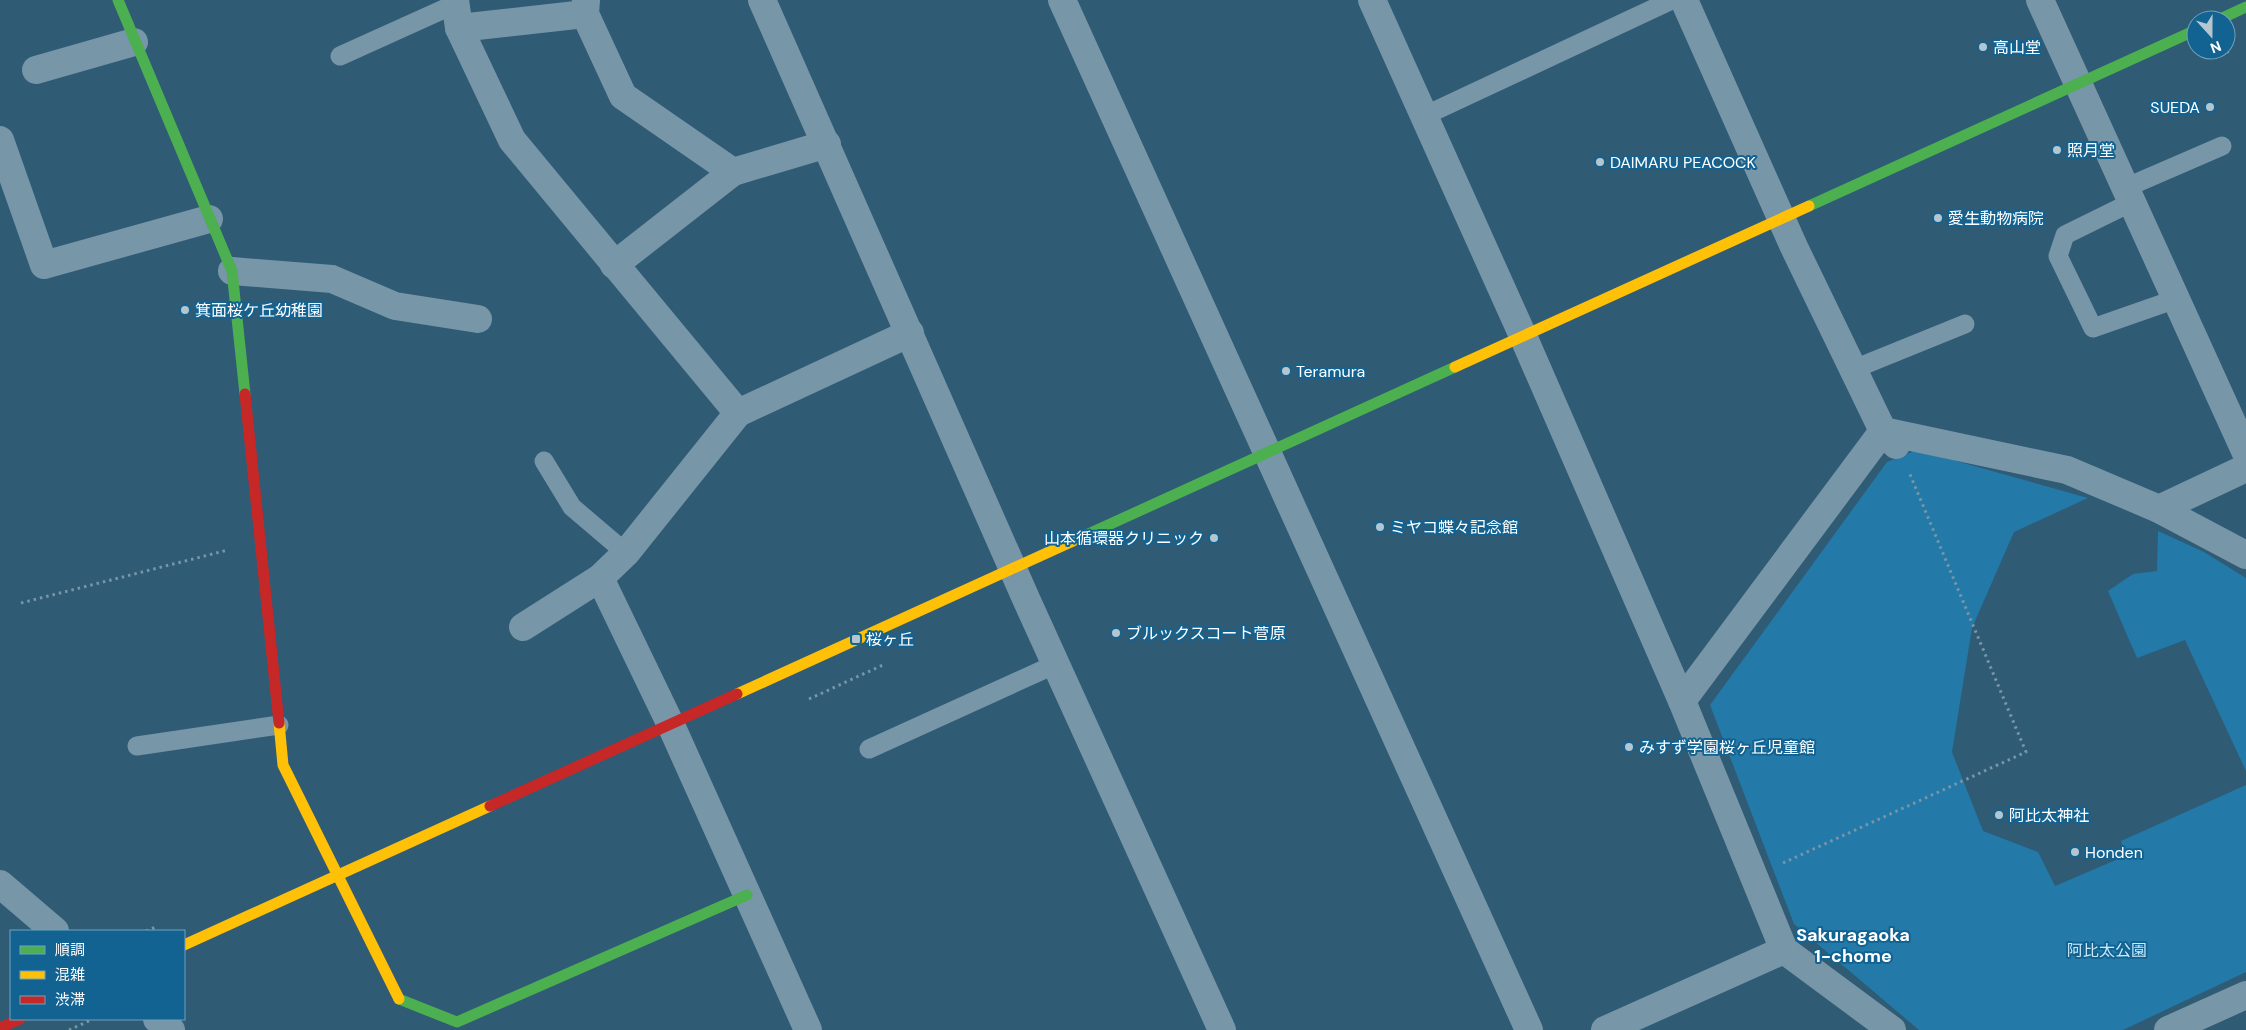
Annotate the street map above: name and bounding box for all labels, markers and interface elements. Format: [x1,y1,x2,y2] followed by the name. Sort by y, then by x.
[2186,10,2236,60] north arrow
[1993,37,2041,58] place label: 高山堂
[2208,37,2224,57] text: N
[1977,41,1989,53] marker: 高山堂
[2150,97,2200,118] place label: SUEDA
[2204,101,2216,113] marker: SUEDA
[2067,140,2115,161] place label: 照月堂
[2051,144,2063,156] marker: 照月堂
[1610,152,1756,173] place label: DAIMARU PEACOCK
[1594,156,1606,168] marker: DAIMARU PEACOCK
[1948,208,2044,229] place label: 愛生動物病院
[1932,212,1944,224] marker: 愛生動物病院
[195,300,323,321] place label: 箕面桜ケ丘幼稚園
[179,304,191,316] marker: 箕面桜ケ丘幼稚園
[1296,361,1365,382] place label: Teramura
[1280,365,1292,377] marker: Teramura
[1390,517,1518,538] place label: ミヤコ蝶々記念館
[1374,521,1386,533] marker: ミヤコ蝶々記念館
[1044,528,1204,549] place label: 山本循環器クリニック
[1208,532,1220,544] marker: 山本循環器クリニック
[1126,623,1286,644] place label: ブルックスコート菅原
[1110,627,1122,639] marker: ブルックスコート菅原
[866,629,914,650] place label: 桜ヶ丘
[850,633,862,645] marker: 桜ヶ丘
[1639,737,1815,758] place label: みすず学園桜ヶ丘児童館
[1623,741,1635,753] marker: みすず学園桜ヶ丘児童館
[2009,805,2089,826] place label: 阿比太神社
[1993,809,2005,821] marker: 阿比太神社
[2085,842,2143,863] place label: Honden
[2069,846,2081,858] marker: Honden
[1796,923,1910,968] district label: Sakuragaoka 1-chome
[10,930,185,1020] legend
[55,940,85,960] text: 順調
[2067,940,2147,961] park label: 阿比太公園
[55,965,85,985] text: 混雑
[55,990,85,1010] text: 渋滞

